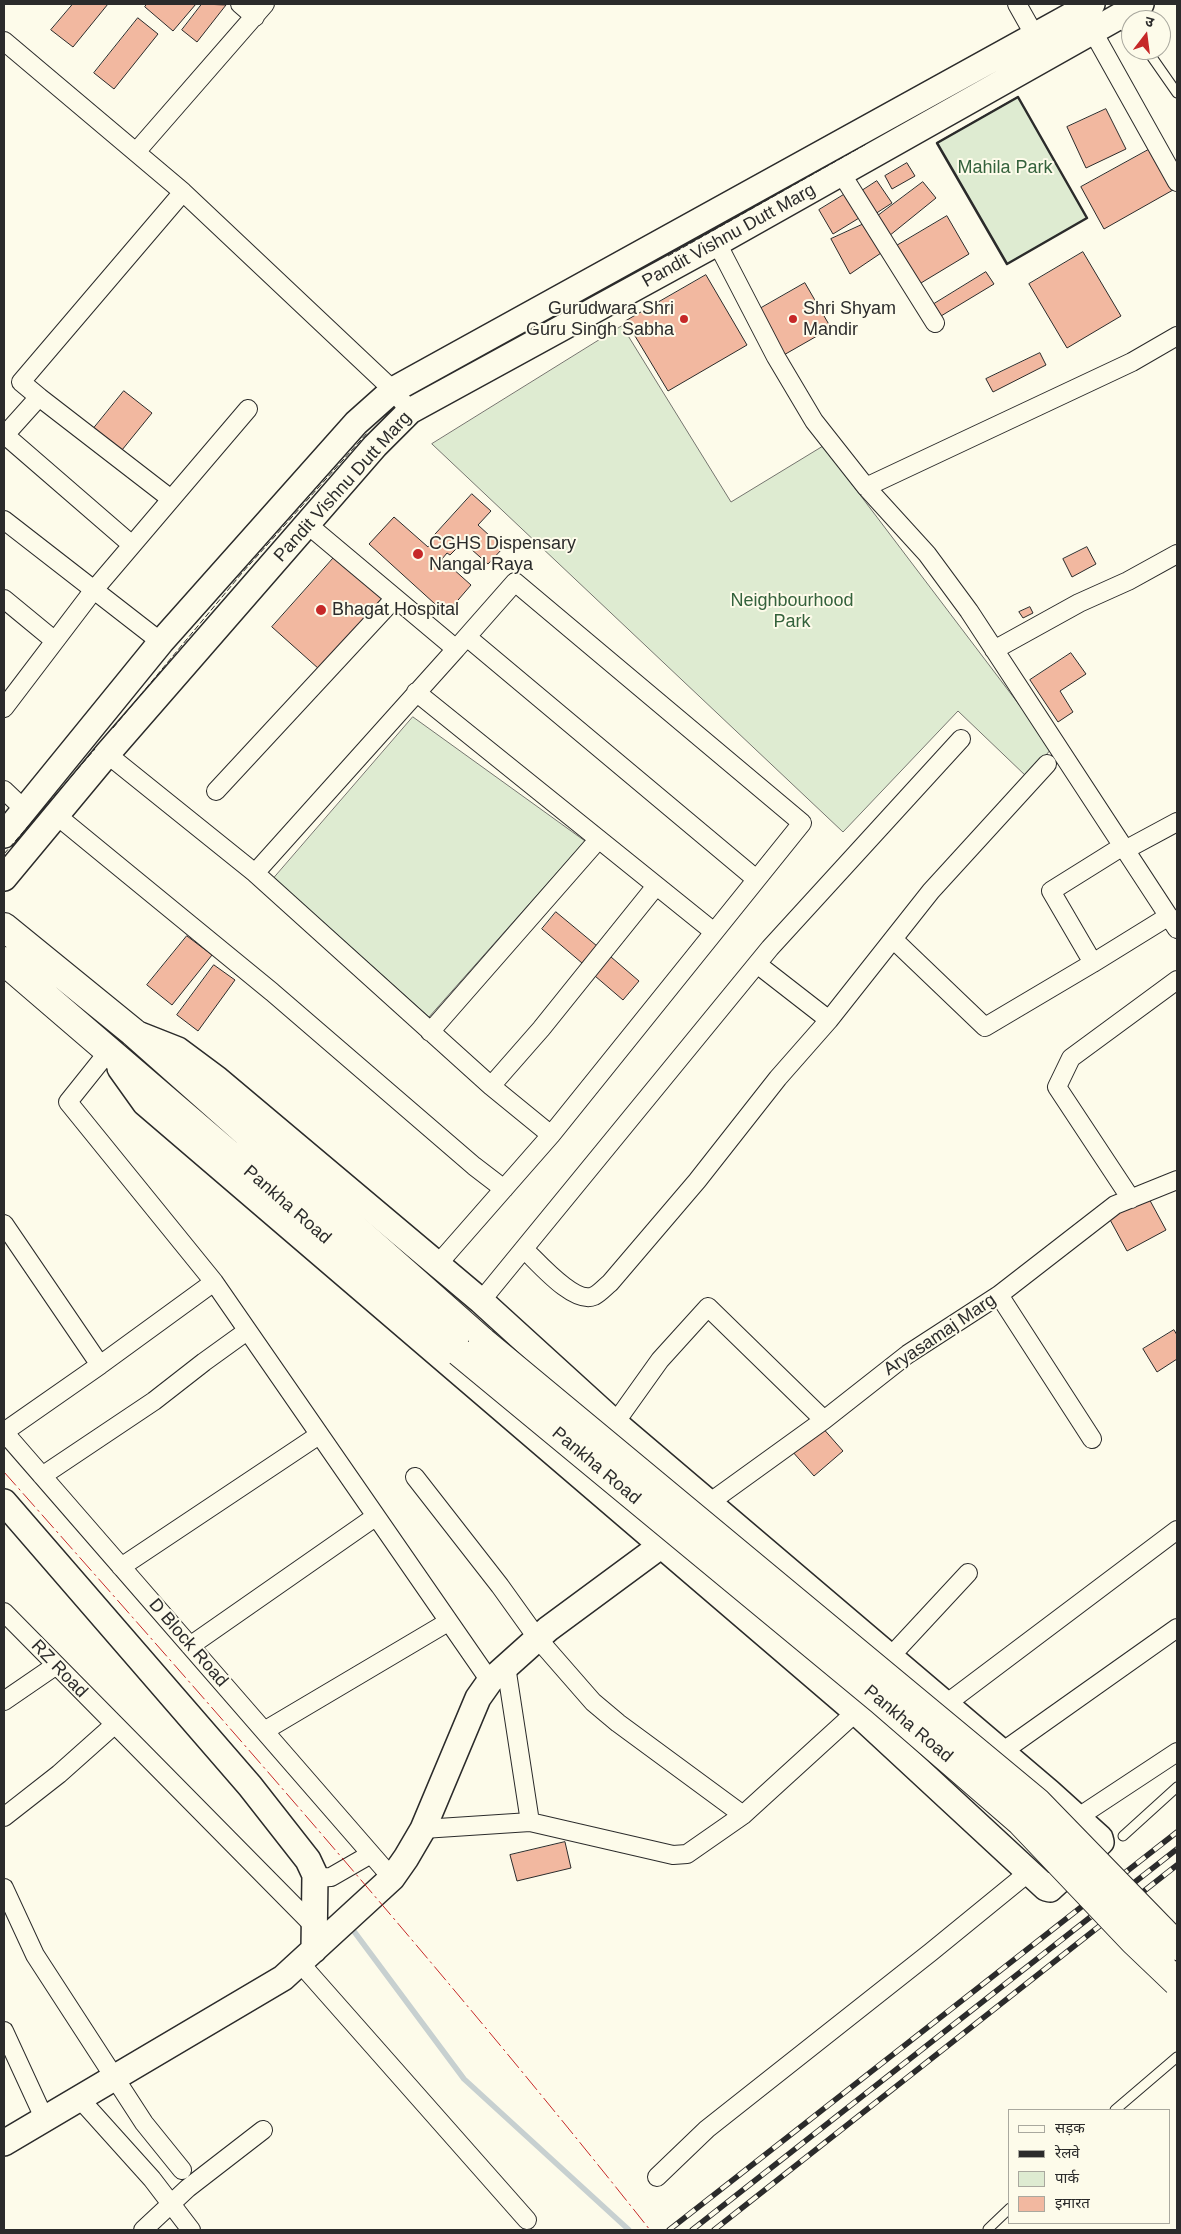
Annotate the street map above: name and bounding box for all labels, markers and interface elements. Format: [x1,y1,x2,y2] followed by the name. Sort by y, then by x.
[1121,10,1171,60] north arrow
[1144,13,1156,30] text: उ
[957,157,1053,179] park label: Mahila Park
[639,179,819,293] street label: Pandit Vishnu Dutt Marg
[526,298,674,340] place label: Gurudwara Shri Guru Singh Sabha
[803,298,896,340] place label: Shri Shyam Mandir
[678,313,690,325] marker: Gurudwara Shri Guru Singh Sabha
[787,313,799,325] marker: Shri Shyam Mandir
[270,407,416,567] street label: Pandit Vishnu Dutt Marg
[429,533,576,576] place label: CGHS Dispensary Nangal Raya
[411,547,425,561] marker: CGHS Dispensary Nangal Raya
[730,590,854,632] park label: Neighbourhood Park
[332,599,459,621] place label: Bhagat Hospital
[314,603,328,617] marker: Bhagat Hospital
[239,1161,335,1249] street label: Pankha Road
[880,1289,1000,1381] street label: Aryasamaj Marg
[547,1423,645,1509] street label: Pankha Road
[144,1594,232,1692] street label: D Block Road
[26,1636,92,1702] street label: RZ Road
[859,1681,957,1767] street label: Pankha Road
[1008,2109,1171,2224] legend
[1055,2119,1085,2136] text: सड़क
[1055,2144,1080,2161] text: रेलवे
[1055,2169,1079,2186] text: पार्क
[1055,2194,1090,2211] text: इमारत

